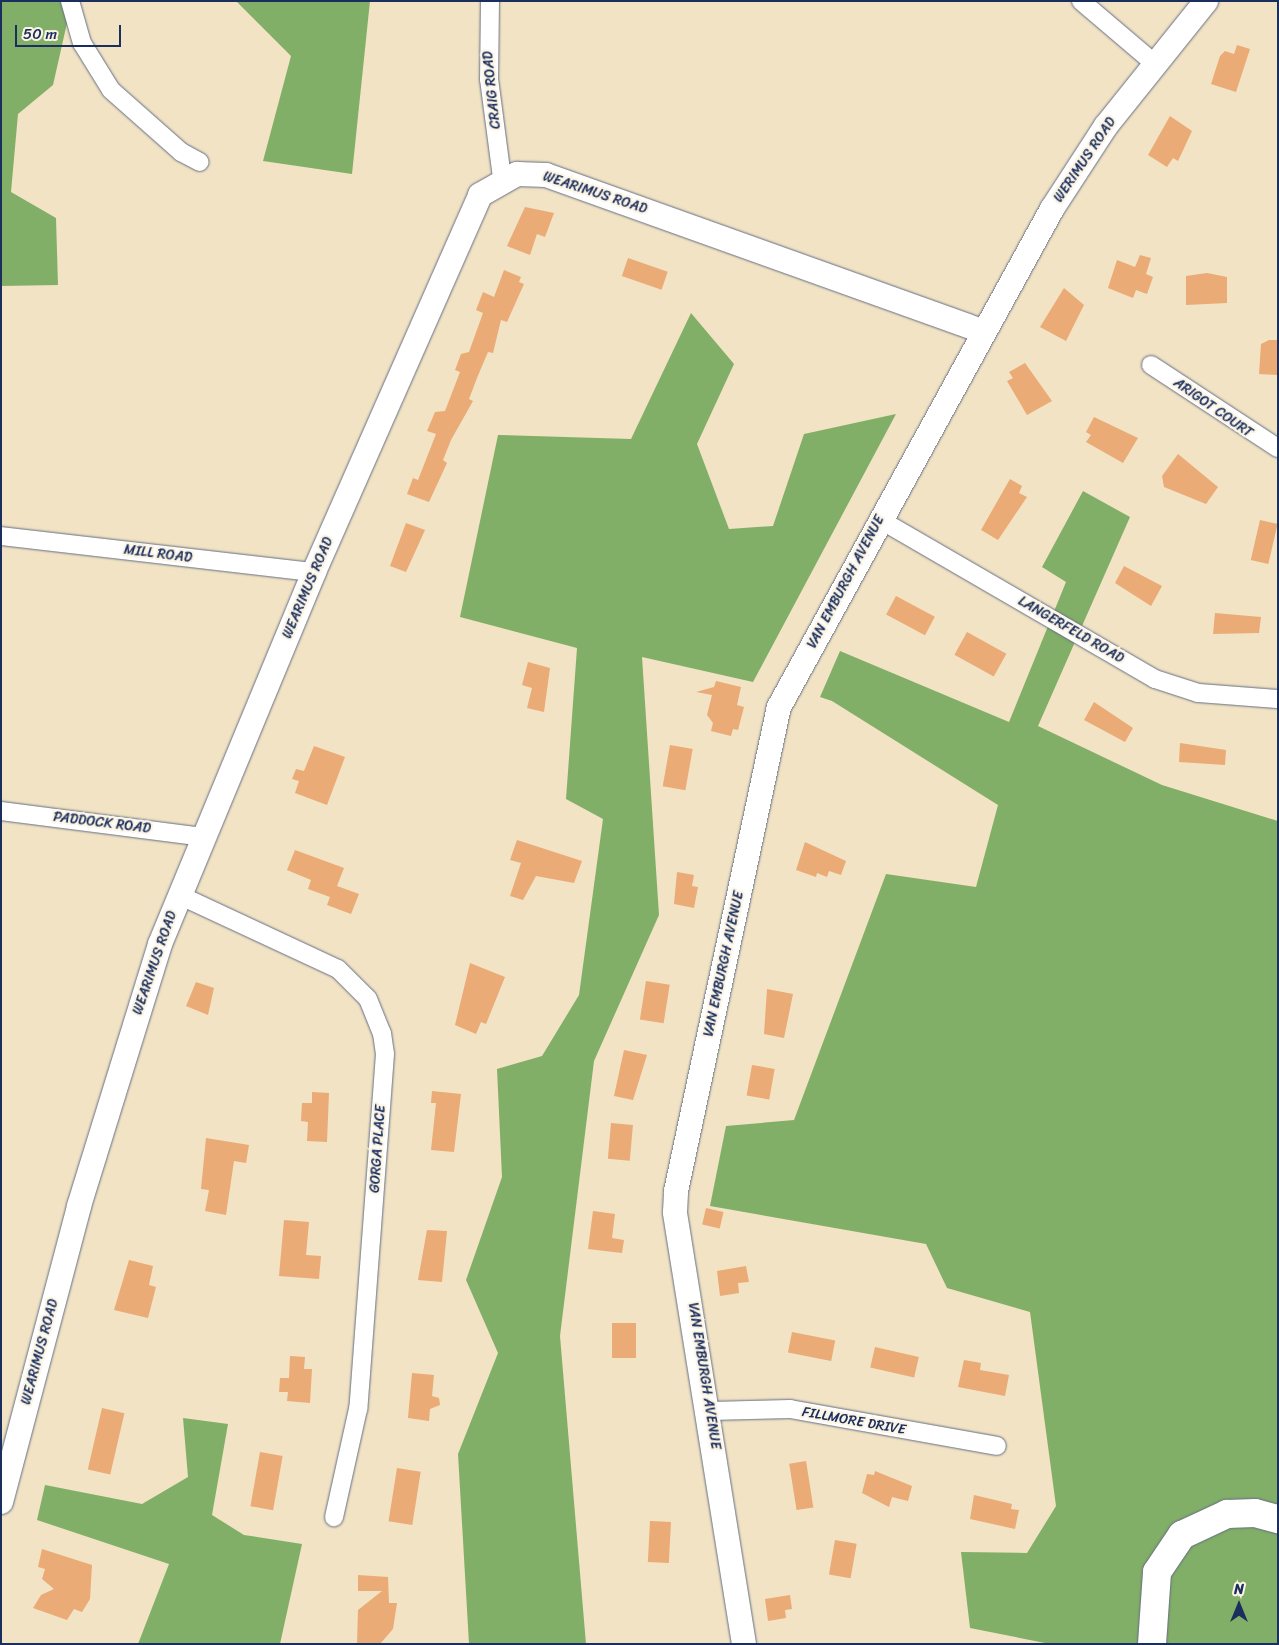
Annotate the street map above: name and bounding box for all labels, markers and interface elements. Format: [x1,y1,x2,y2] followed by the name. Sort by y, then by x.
[18,15,124,47] scale bar
[23,21,57,47] text: 50 m
[480,50,504,130] street label: CRAIG ROAD
[1050,114,1120,206] street label: WERIMUS ROAD
[541,168,649,218] street label: WEARIMUS ROAD
[1170,375,1256,441] street label: ARIGOT COURT
[804,512,888,652] street label: VAN EMBURGH AVENUE
[279,535,337,641] street label: WEARIMUS ROAD
[123,541,193,567] street label: MILL ROAD
[1015,593,1127,667] street label: LANGERFELD ROAD
[52,809,152,837] street label: PADDOCK ROAD
[700,890,748,1038] street label: VAN EMBURGH AVENUE
[129,909,181,1017] street label: WEARIMUS ROAD
[367,1104,389,1194] street label: GORGA PLACE
[18,1297,62,1407] street label: WEARIMUS ROAD
[684,1301,724,1451] street label: VAN EMBURGH AVENUE
[801,1404,907,1438] street label: FILLMORE DRIVE
[1234,1577,1244,1602] text: N
[1214,1580,1264,1630] north arrow

